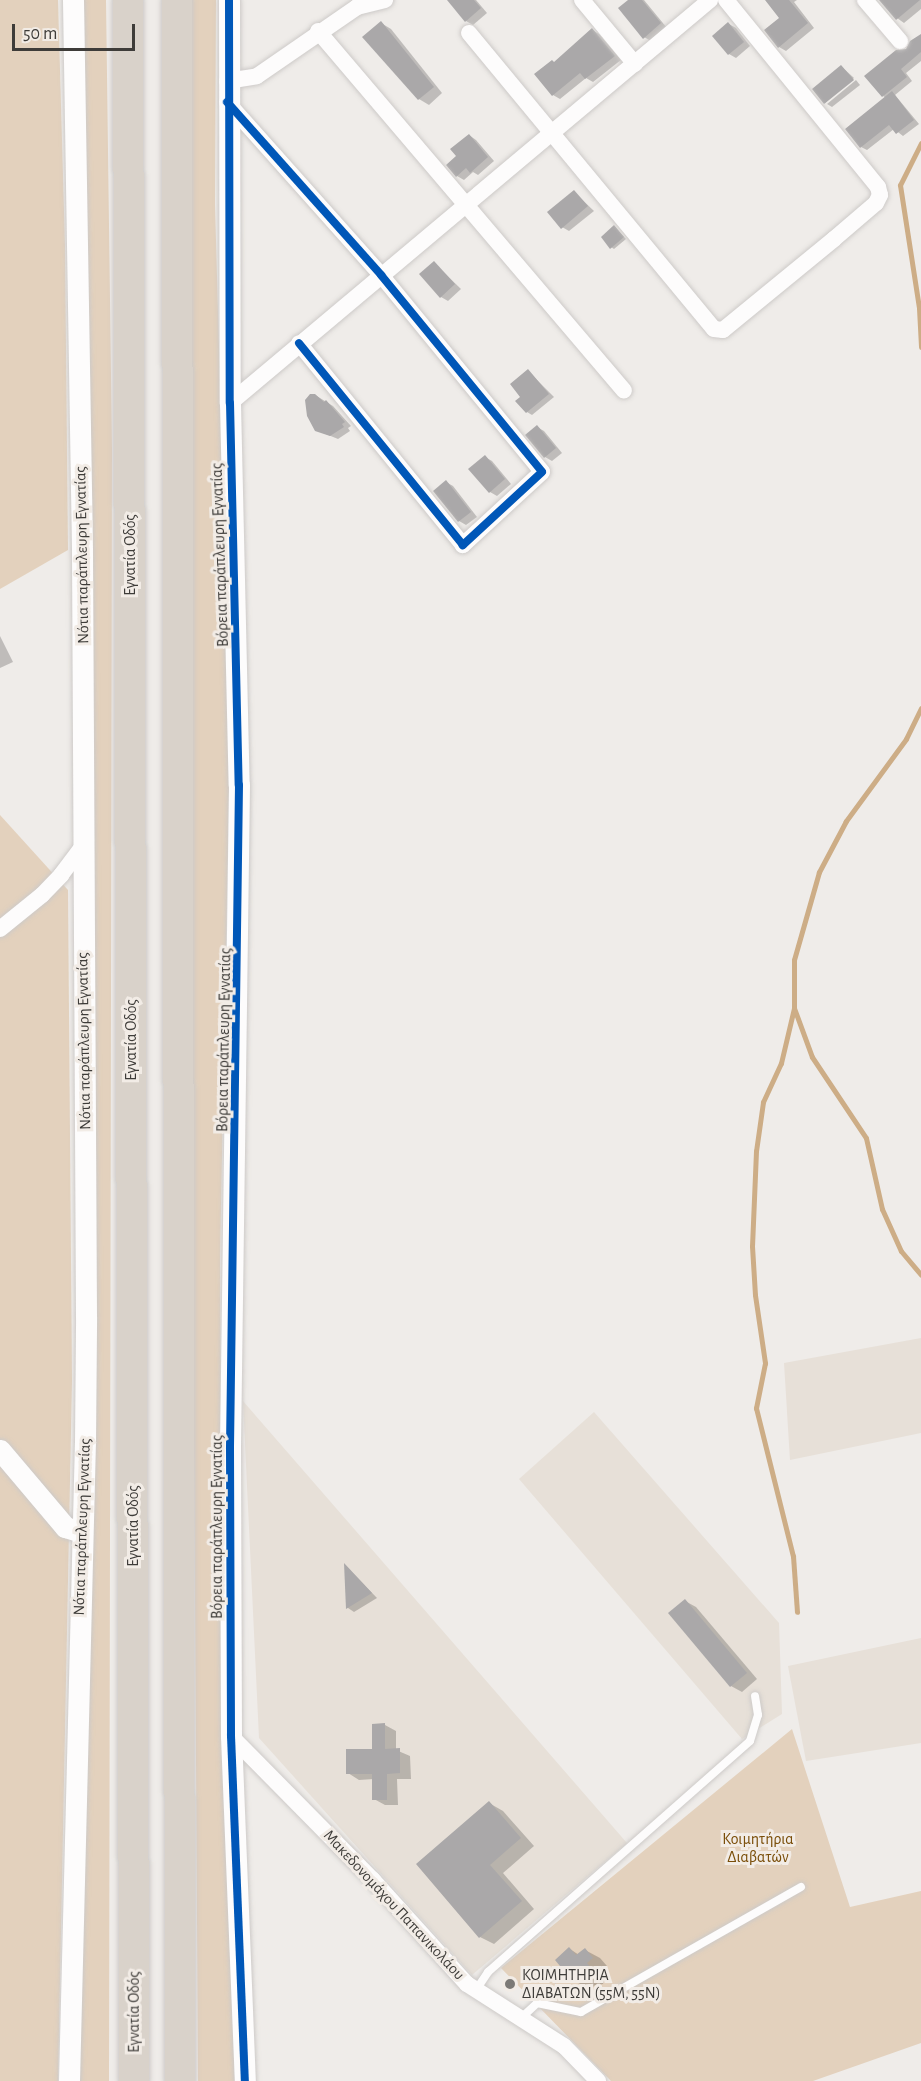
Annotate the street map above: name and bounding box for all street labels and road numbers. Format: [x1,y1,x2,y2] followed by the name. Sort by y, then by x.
[207,463,233,647] street label: Βόρεια παράπλευρη Εγνατίας
[71,466,93,644] street label: Νότια παράπλευρη Εγνατίας
[120,514,140,596] street label: Εγνατία Οδός
[213,948,235,1132] street label: Βόρεια παράπλευρη Εγνατίας
[73,952,95,1130] street label: Νότια παράπλευρη Εγνατίας
[121,999,141,1081] street label: Εγνατία Οδός
[207,1435,227,1619] street label: Βόρεια παράπλευρη Εγνατίας
[69,1438,95,1616] street label: Νότια παράπλευρη Εγνατίας
[123,1485,143,1567] street label: Εγνατία Οδός
[319,1826,469,1984] street label: Μακεδονομάχου Παπανικολάου
[124,1971,144,2053] street label: Εγνατία Οδός

